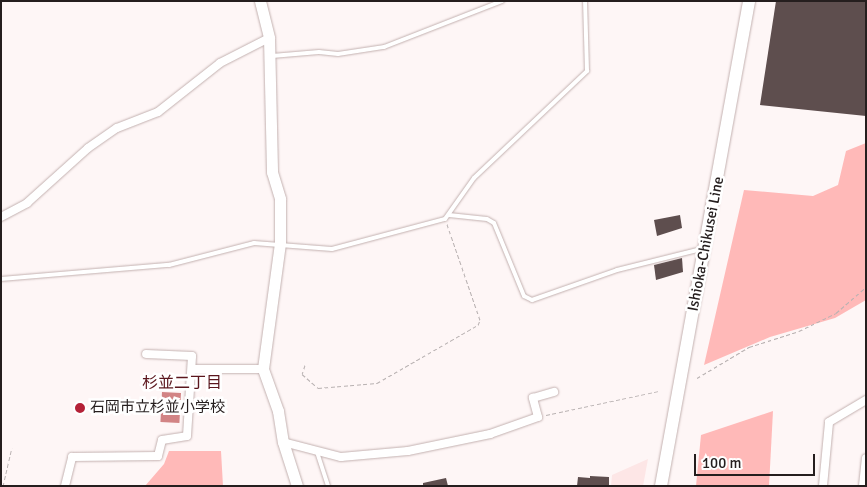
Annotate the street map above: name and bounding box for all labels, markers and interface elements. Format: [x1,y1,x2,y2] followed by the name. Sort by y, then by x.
[684,175,728,313] street label: Ishioka-Chikusei Line
[142,373,222,393] district label: 杉並二丁目
[90,399,225,417] place label: 石岡市立杉並小学校
[74,402,86,414] marker: 石岡市立杉並小学校
[697,444,818,476] scale bar
[702,454,742,472] text: 100 m

